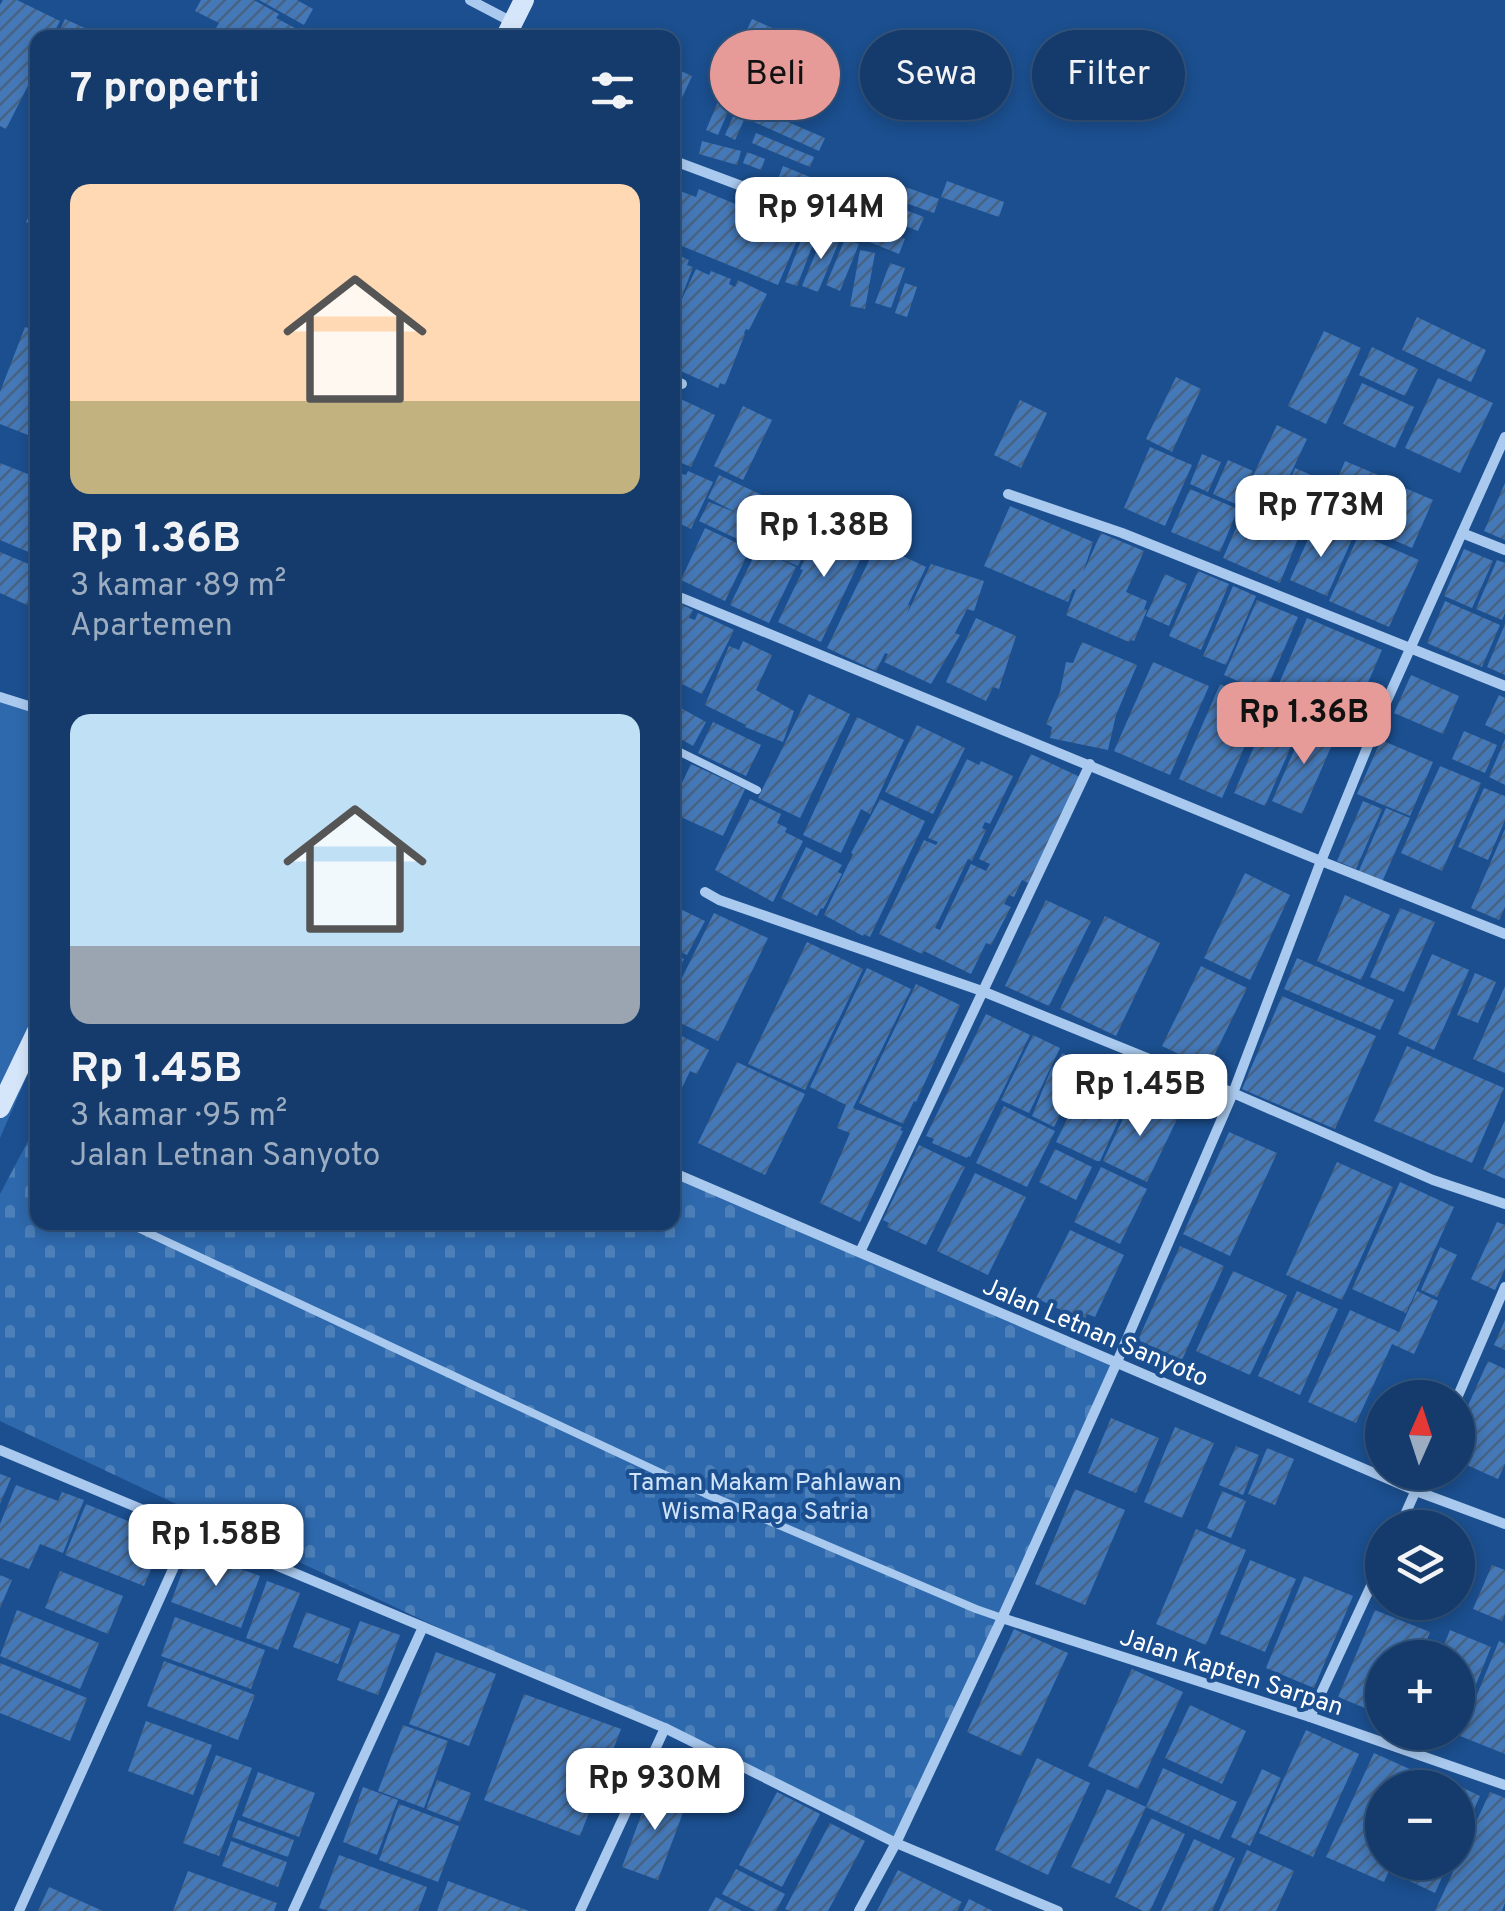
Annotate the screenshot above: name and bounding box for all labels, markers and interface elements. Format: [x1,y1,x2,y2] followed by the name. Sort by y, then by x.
[710,30,840,120] chip: Beli
[860,30,1012,120] chip: Sewa
[1032,30,1185,120] chip: Filter
[585,63,640,118] icon: filters
[70,64,260,117] text: 7 properti
[729,177,913,262] pin: Rp 914M
[757,189,885,229] text: Rp 914M
[265,249,445,429] icon: home
[1229,475,1413,560] pin: Rp 773M
[1257,487,1385,527] text: Rp 773M
[721,495,927,580] pin: Rp 1.38B
[759,507,889,547] text: Rp 1.38B
[70,514,241,567] text: Rp 1.36B
[70,567,286,607] text: 3 kamar · 89 m²
[70,607,233,647] text: Apartemen
[1201,682,1407,767] pin: Rp 1.36B
[1239,694,1369,734] text: Rp 1.36B
[265,779,445,959] icon: home
[70,1044,243,1097] text: Rp 1.45B
[1037,1054,1243,1139] pin: Rp 1.45B
[1074,1066,1206,1106] text: Rp 1.45B
[70,1097,287,1137] text: 3 kamar · 95 m²
[70,1137,380,1177] text: Jalan Letnan Sanyoto
[977,1272,1213,1396] street label: Jalan Letnan Sanyoto
[1365,1380,1475,1490] north arrow
[1365,1380,1475,1880] map controls
[628,1468,902,1529] park label: Taman Makam Pahlawan Wisma Raga Satria
[113,1504,319,1589] pin: Rp 1.58B
[1365,1510,1475,1620] button: layers
[151,1516,281,1556] text: Rp 1.58B
[1115,1623,1347,1725] street label: Jalan Kapten Sarpan
[1365,1640,1475,1750] button: +
[563,1748,747,1833] pin: Rp 930M
[588,1760,722,1800] text: Rp 930M
[1365,1770,1475,1880] button: −

